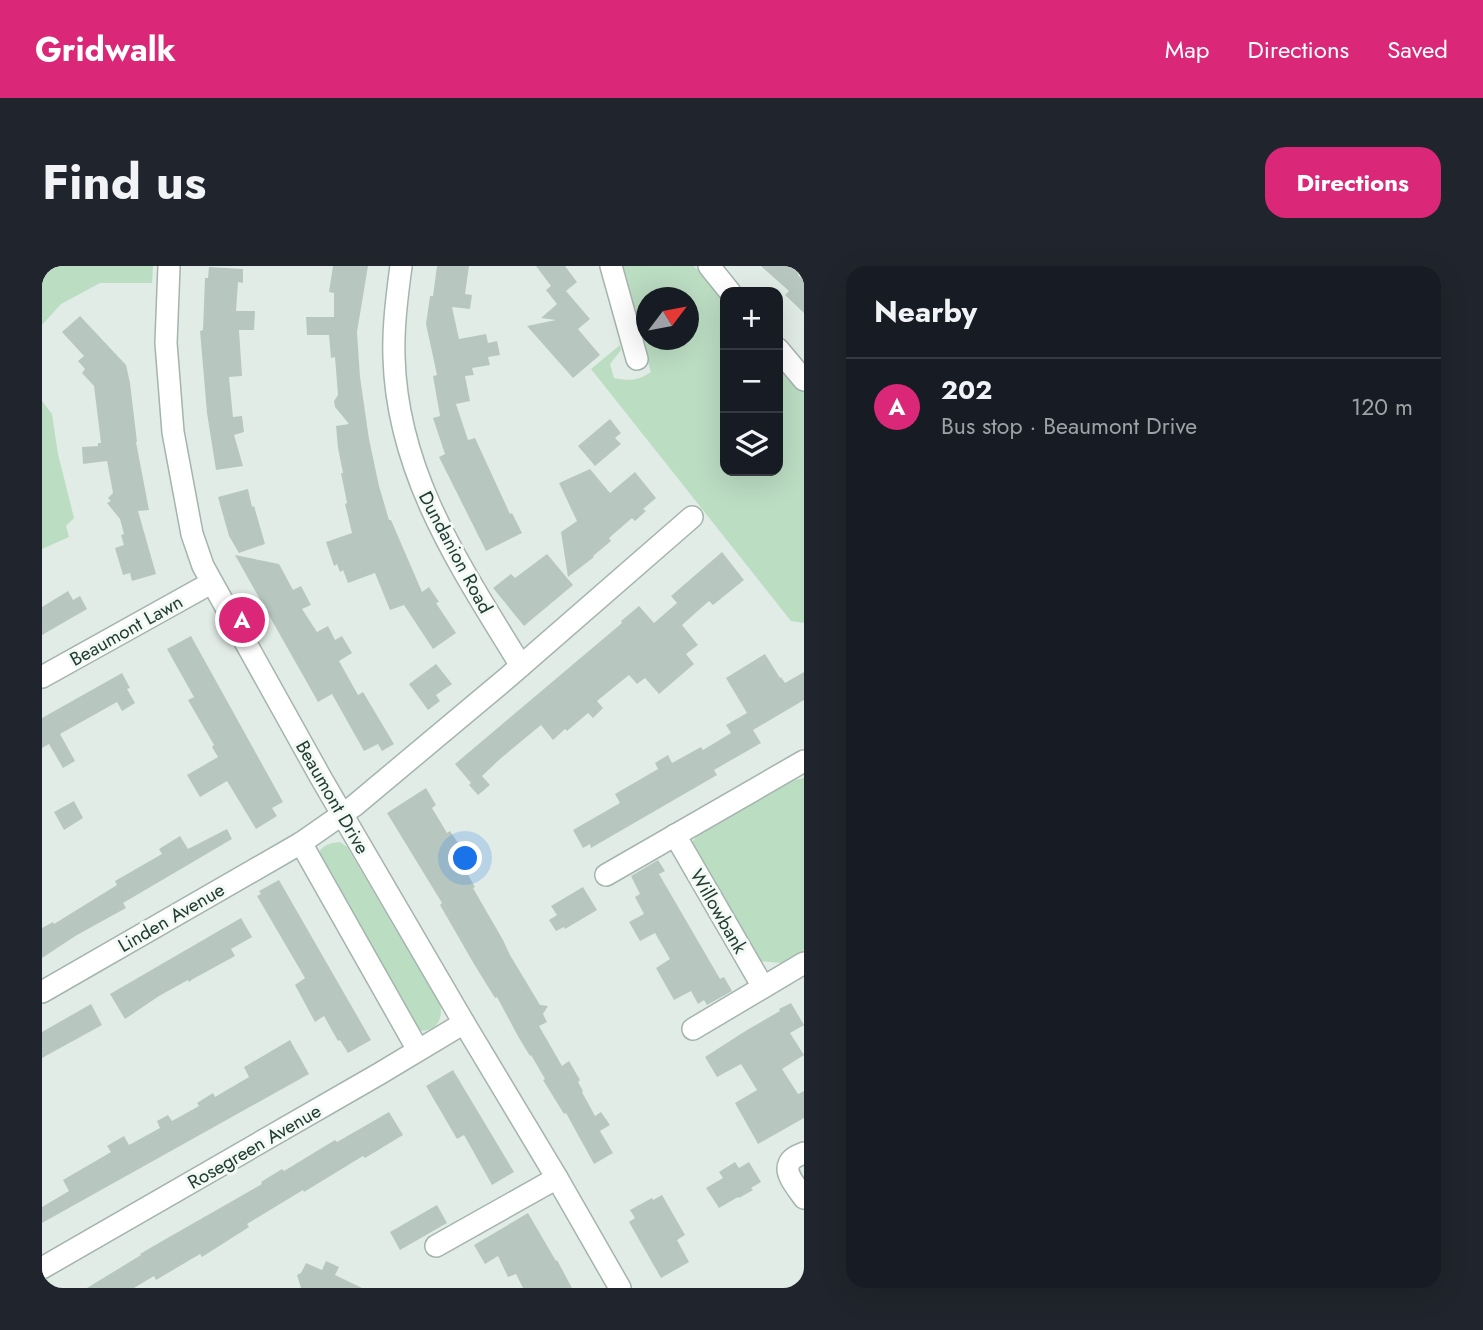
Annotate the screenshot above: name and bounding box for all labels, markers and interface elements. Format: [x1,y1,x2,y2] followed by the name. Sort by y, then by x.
[35,26,176,73] text: Gridwalk
[1165,32,1210,67] text: Map
[1248,32,1349,67] text: Directions
[1387,32,1448,67] text: Saved
[42,147,206,217] text: Find us
[1265,147,1441,218] button: Directions
[636,287,699,350] north arrow
[720,287,783,476] map controls
[720,287,783,350] button: +
[874,290,977,333] text: Nearby
[720,350,783,413] button: −
[941,371,992,409] text: 202
[889,390,905,424] text: A
[1351,390,1413,424] text: 120 m
[941,409,1197,443] text: Bus stop · Beaumont Drive
[720,413,783,476] button: layers
[412,486,499,618] street label: Dundanion Road
[65,588,188,673] street label: Beaumont Lawn
[219,594,265,646] pin: A
[289,735,376,859] street label: Beaumont Drive
[448,841,482,875] your location
[683,864,754,959] street label: Willowbank
[113,876,230,959] street label: Linden Avenue
[183,1097,326,1196] street label: Rosegreen Avenue

